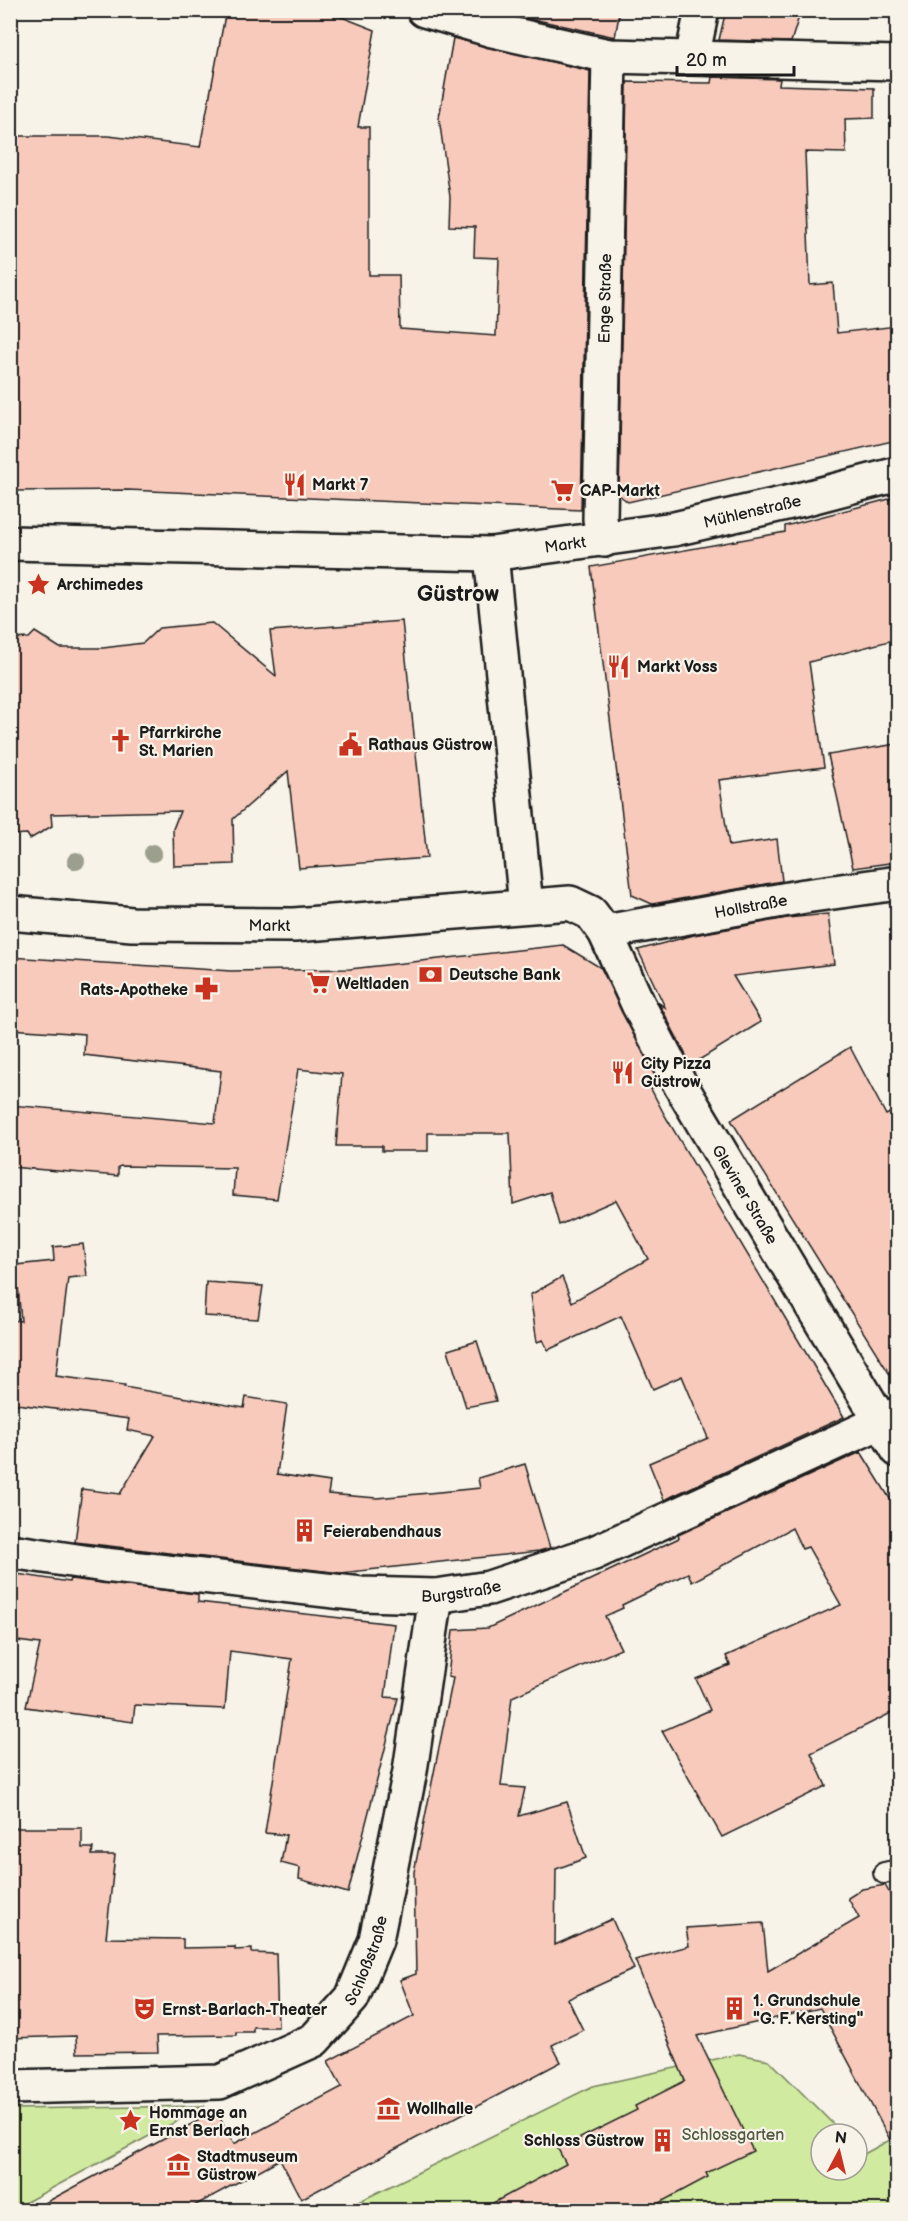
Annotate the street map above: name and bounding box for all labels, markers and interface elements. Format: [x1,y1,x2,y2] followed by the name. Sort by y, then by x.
[677,39,794,77] scale bar
[686,50,727,71] text: 20 m
[595,253,616,344] street label: Enge Straße
[281,471,307,497] restaurant icon: Markt 7
[312,476,369,495] place label: Markt 7
[549,477,575,503] supermarket icon: CAP-Markt
[580,482,661,501] place label: CAP-Markt
[702,492,804,533] street label: Mühlenstraße
[543,533,588,558] street label: Markt
[26,571,52,597] place icon: Archimedes
[56,576,143,595] place label: Archimedes
[417,581,500,608] district label: Güstrow
[606,653,632,679] restaurant icon: Markt Voss
[637,658,718,677] place label: Markt Voss
[139,724,221,761] place label: Pfarrkirche St. Marien
[108,728,134,754] church icon: Pfarrkirche St. Marien
[337,731,363,757] public building icon: Rathaus Güstrow
[368,736,493,755] place label: Rathaus Güstrow
[713,891,789,923] street label: Hollstraße
[248,917,291,936] street label: Markt
[418,961,444,987] bank icon: Deutsche Bank
[449,966,561,985] place label: Deutsche Bank
[305,970,331,996] supermarket icon: Weltladen
[336,975,409,994] place label: Weltladen
[193,976,219,1002] pharmacy icon: Rats-Apotheke
[80,981,188,1000] place label: Rats-Apotheke
[641,1055,711,1092] place label: City Pizza Güstrow
[610,1059,636,1085] restaurant icon: City Pizza Güstrow
[707,1142,781,1248] street label: Gleviner Straße
[292,1518,318,1544] building icon: Feierabendhaus
[323,1523,441,1542] place label: Feierabendhaus
[421,1576,504,1607] street label: Burgstraße
[341,1914,392,2010] street label: Schloßstraße
[753,1992,864,2029] place label: 1. Grundschule "G. F. Kersting"
[131,1996,157,2022] theatre icon: Ernst-Barlach-Theater
[722,1996,748,2022] building icon: 1. Grundschule "G. F. Kersting"
[162,2001,328,2020] place label: Ernst-Barlach-Theater
[376,2095,402,2121] museum icon: Wollhalle
[407,2100,473,2119] place label: Wollhalle
[149,2104,250,2141] place label: Hommage an Ernst Berlach
[118,2108,144,2134] place icon: Hommage an Ernst Berlach
[809,2122,869,2182] north arrow
[682,2126,784,2145] park label: Schlossgarten
[649,2127,675,2153] building icon: Schloss Güstrow
[834,2128,848,2149] text: N
[524,2132,645,2151] place label: Schloss Güstrow
[197,2148,298,2185] place label: Stadtmuseum Güstrow
[166,2152,192,2178] museum icon: Stadtmuseum Güstrow

